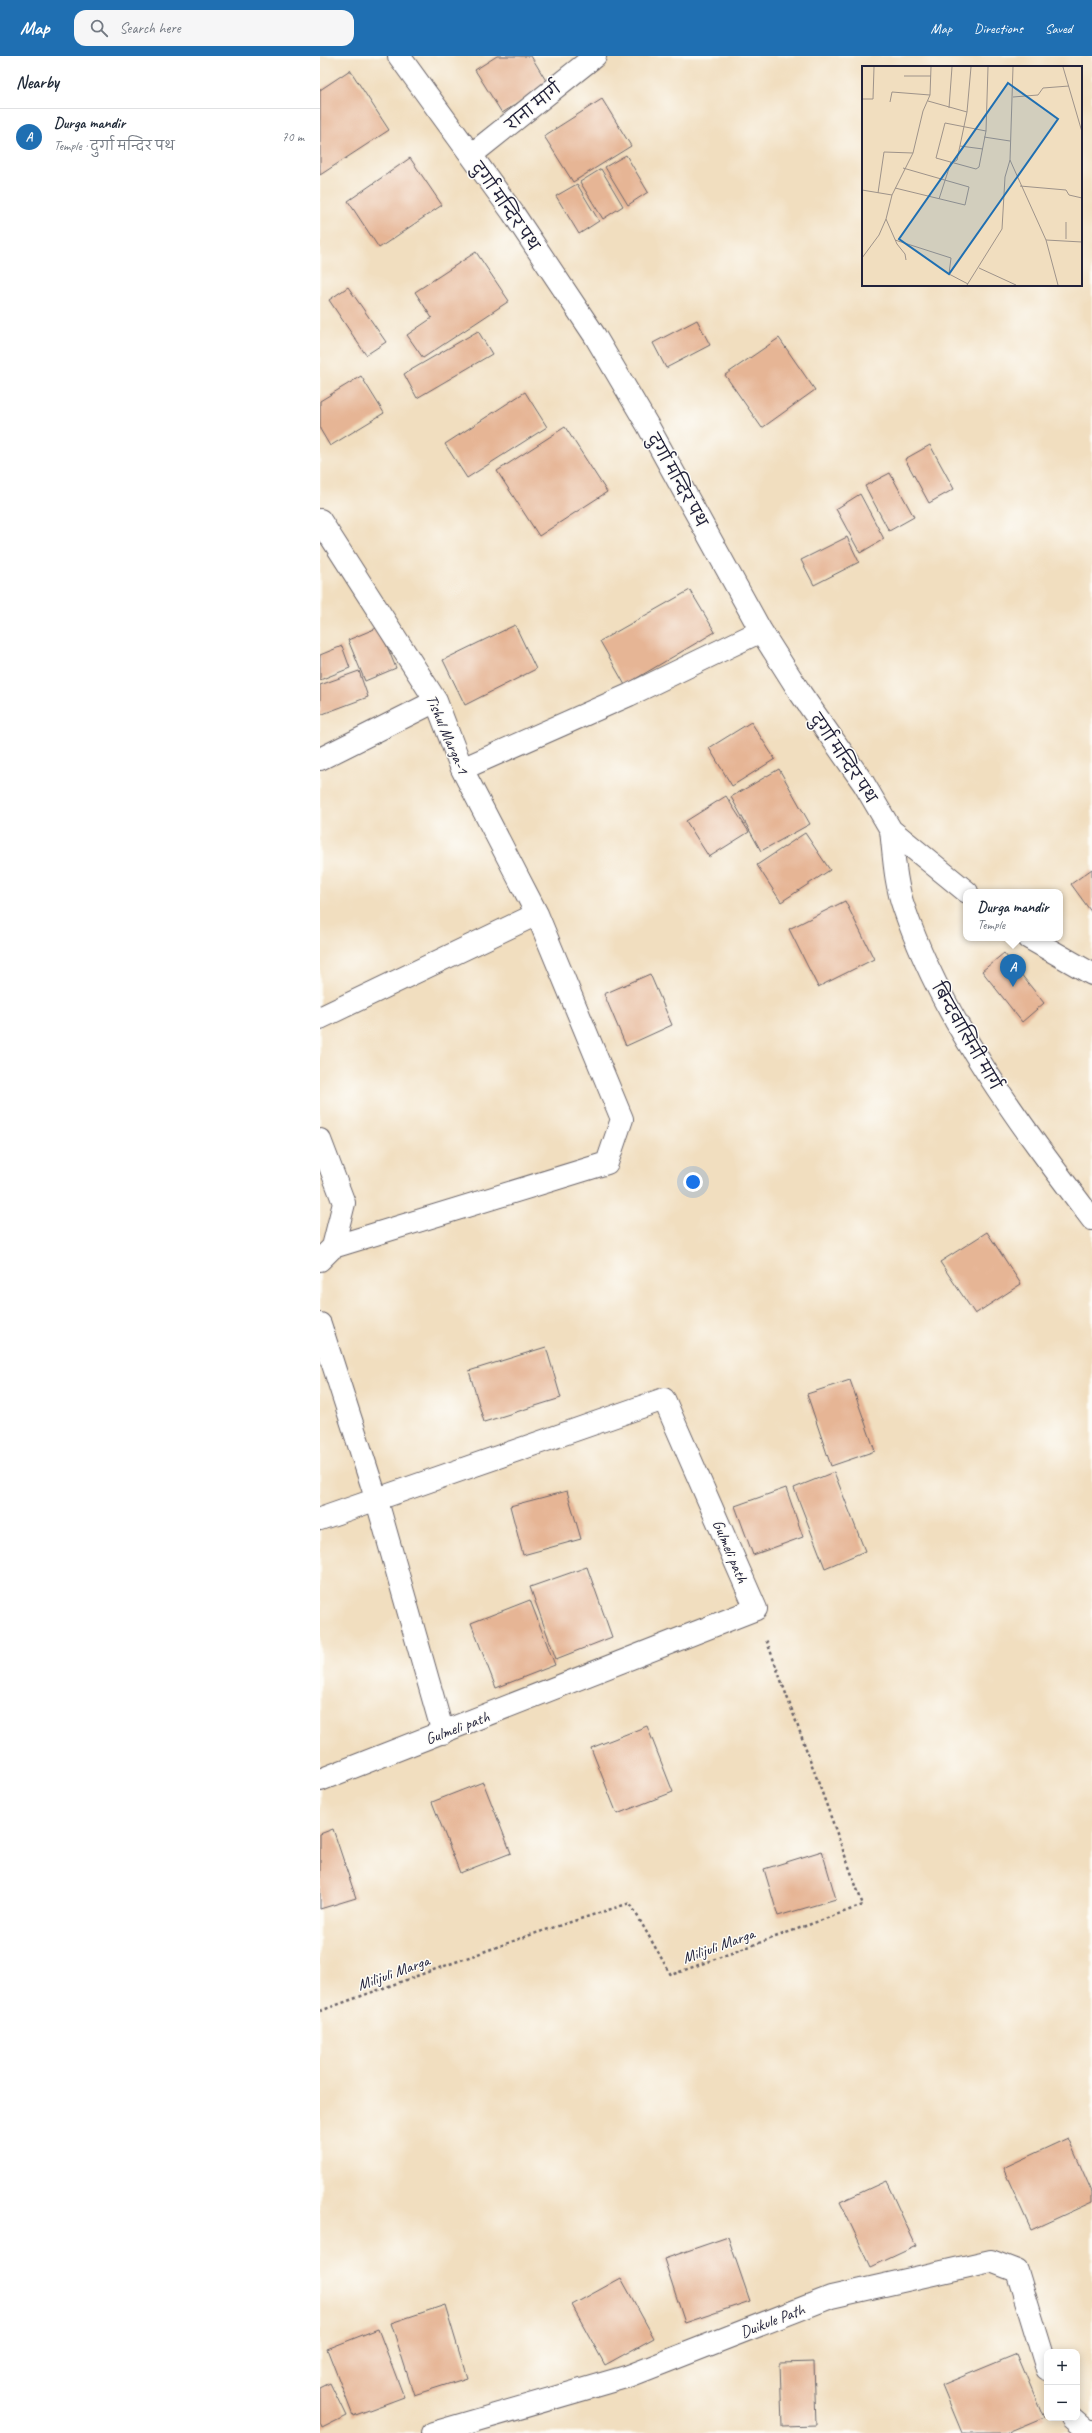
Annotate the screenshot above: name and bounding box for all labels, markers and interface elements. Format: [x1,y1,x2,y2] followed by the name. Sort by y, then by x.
[74,10,354,46] search box
[20,16,50,40] text: Map
[88,17,110,39] icon: search
[120,19,181,38] text: Search here
[931,20,952,37] text: Map
[974,20,1023,37] text: Directions
[1045,20,1072,37] text: Saved
[862,66,1082,286] inset map
[16,72,59,93] text: Nearby
[500,76,566,136] street label: राना मार्ग
[54,114,125,133] text: Durga mandir
[26,129,32,145] text: A
[282,129,304,145] text: 70 m
[54,138,175,154] text: Temple · दुर्गा मन्दिर पथ
[464,156,545,257] street label: दुर्गा मन्दिर पथ
[640,428,713,533] street label: दुर्गा मन्दिर पथ
[421,692,473,778] street label: Tishul Marga-1
[803,708,883,810] street label: दुर्गा मन्दिर पथ
[963,889,1063,941] popup
[977,898,1049,917] text: Durga mandir
[977,917,1005,933] text: Temple
[1000,954,1026,987] pin: A
[927,977,1007,1095] street label: बिन्दवासिनी मार्ग
[683,1172,703,1192] your location
[708,1517,753,1587] street label: Gulmeli path
[423,1706,493,1749] street label: Gulmeli path
[680,1923,758,1968] street label: Milijuli Marga
[355,1950,433,1995] street label: Milijuli Marga
[737,2299,809,2342] street label: Duikule Path
[1044,2349,1080,2421] map controls
[1044,2349,1080,2385] button: +
[1044,2385,1080,2421] button: −

